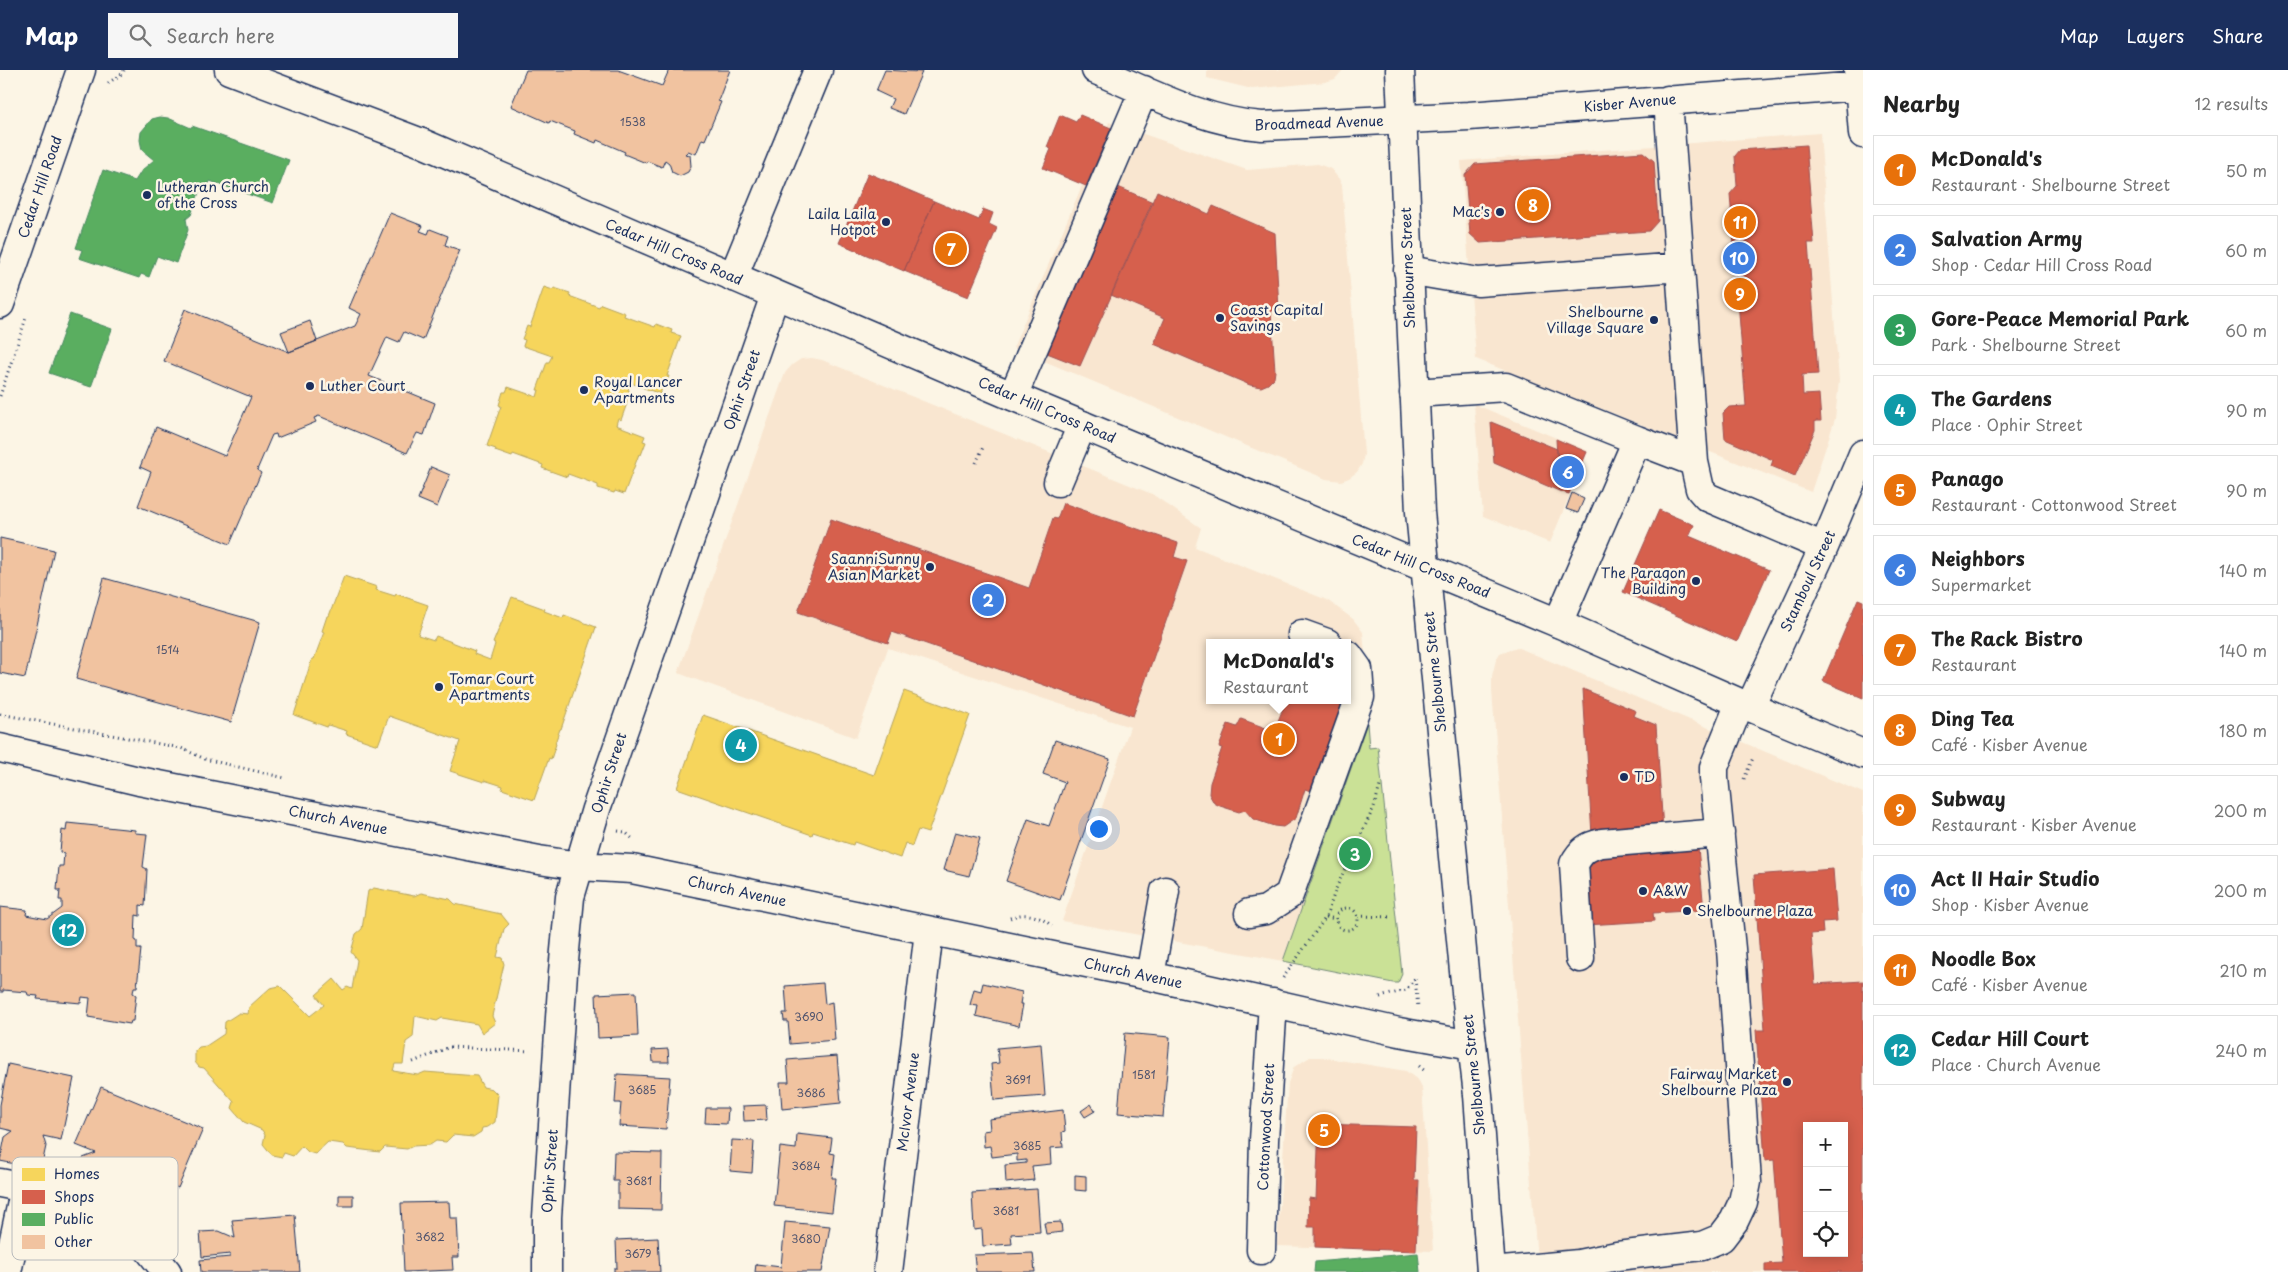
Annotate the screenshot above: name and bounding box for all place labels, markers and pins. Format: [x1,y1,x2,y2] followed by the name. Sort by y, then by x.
[157,176,269,213] place label: Lutheran Church of the Cross
[1517,186,1549,224] pin: 8
[141,189,153,201] marker: Lutheran Church of the Cross
[1452,201,1490,222] place label: Mac's
[808,203,876,240] place label: Laila Laila Hotpot
[1724,203,1756,241] pin: 11
[1494,206,1506,218] marker: Mac's
[880,216,892,228] marker: Laila Laila Hotpot
[935,230,967,268] pin: 7
[1723,239,1755,277] pin: 10
[1724,275,1756,313] pin: 9
[1230,299,1323,336] place label: Coast Capital Savings
[1546,301,1644,338] place label: Shelbourne Village Square
[1214,312,1226,324] marker: Coast Capital Savings
[1648,314,1660,326] marker: Shelbourne Village Square
[594,371,683,408] place label: Royal Lancer Apartments
[320,375,406,396] place label: Luther Court
[304,380,316,392] marker: Luther Court
[578,384,590,396] marker: Royal Lancer Apartments
[1552,453,1584,491] pin: 6
[828,548,920,585] place label: SaanniSunny Asian Market
[924,561,936,573] marker: SaanniSunny Asian Market
[1601,562,1686,599] place label: The Paragon Building
[1690,575,1702,587] marker: The Paragon Building
[972,581,1004,619] pin: 2
[449,668,535,705] place label: Tomar Court Apartments
[433,681,445,693] marker: Tomar Court Apartments
[1263,720,1295,758] pin: 1
[725,726,757,764] pin: 4
[1634,766,1655,787] place label: TD
[1618,771,1630,783] marker: TD
[1339,835,1371,873] pin: 3
[1653,880,1689,901] place label: A&W
[1637,885,1649,897] marker: A&W
[1697,900,1813,921] place label: Shelbourne Plaza
[1681,905,1693,917] marker: Shelbourne Plaza
[52,911,84,949] pin: 12
[1661,1063,1777,1100] place label: Fairway Market Shelbourne Plaza
[1781,1076,1793,1088] marker: Fairway Market Shelbourne Plaza
[1308,1111,1340,1149] pin: 5

